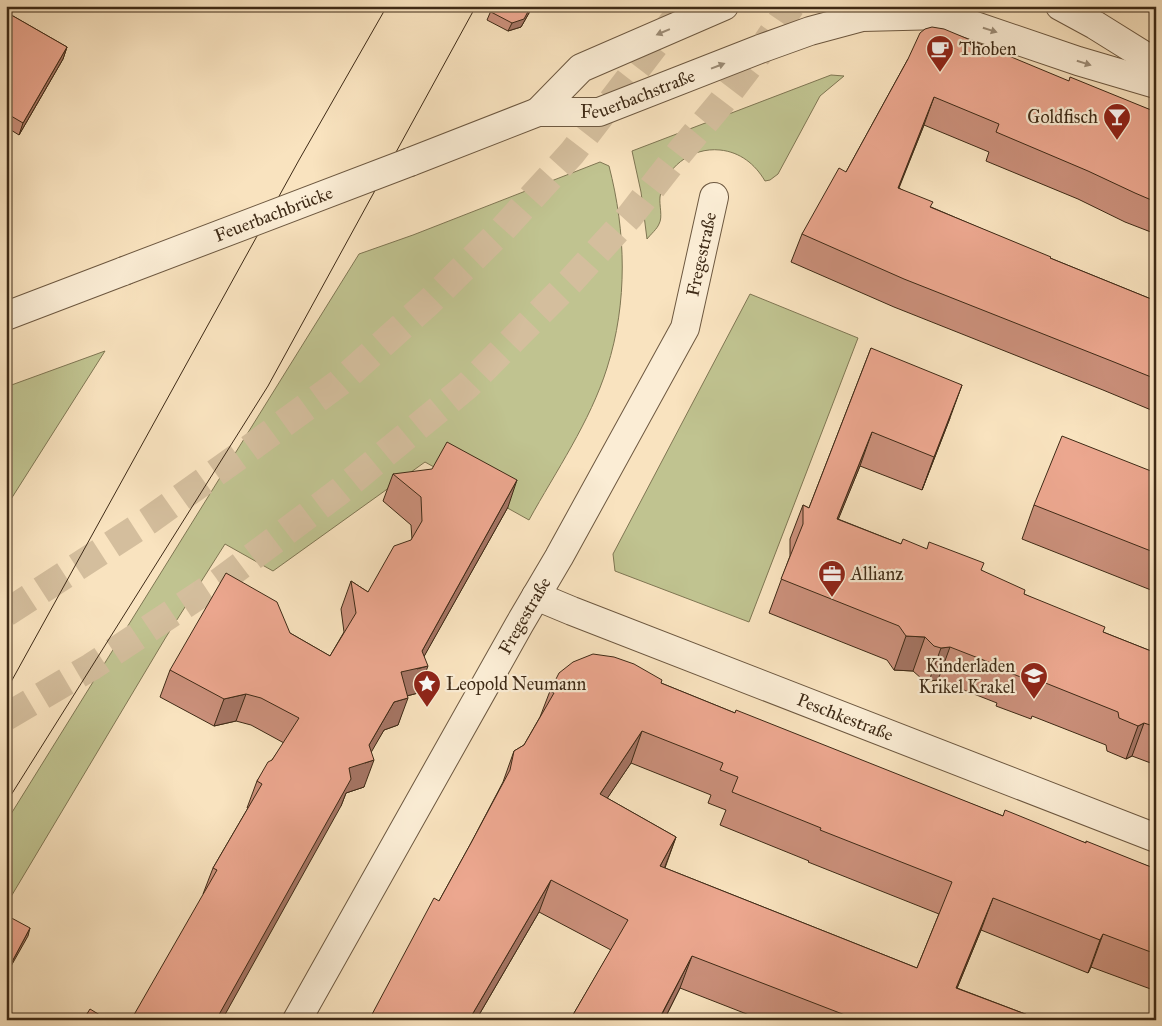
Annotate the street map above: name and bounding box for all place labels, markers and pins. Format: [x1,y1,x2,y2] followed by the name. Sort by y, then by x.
[925,34,955,73] cafe icon: Thoben
[959,38,1017,60] place label: Thoben
[1102,102,1132,141] bar icon: Goldfisch
[1027,106,1098,128] place label: Goldfisch
[817,559,847,598] office icon: Allianz
[850,563,903,585] place label: Allianz
[918,655,1015,698] place label: Kinderladen Krikel Krakel
[1019,661,1049,700] school or university icon: Kinderladen Krikel Krakel
[412,669,442,708] place icon: Leopold Neumann
[446,673,586,695] place label: Leopold Neumann

